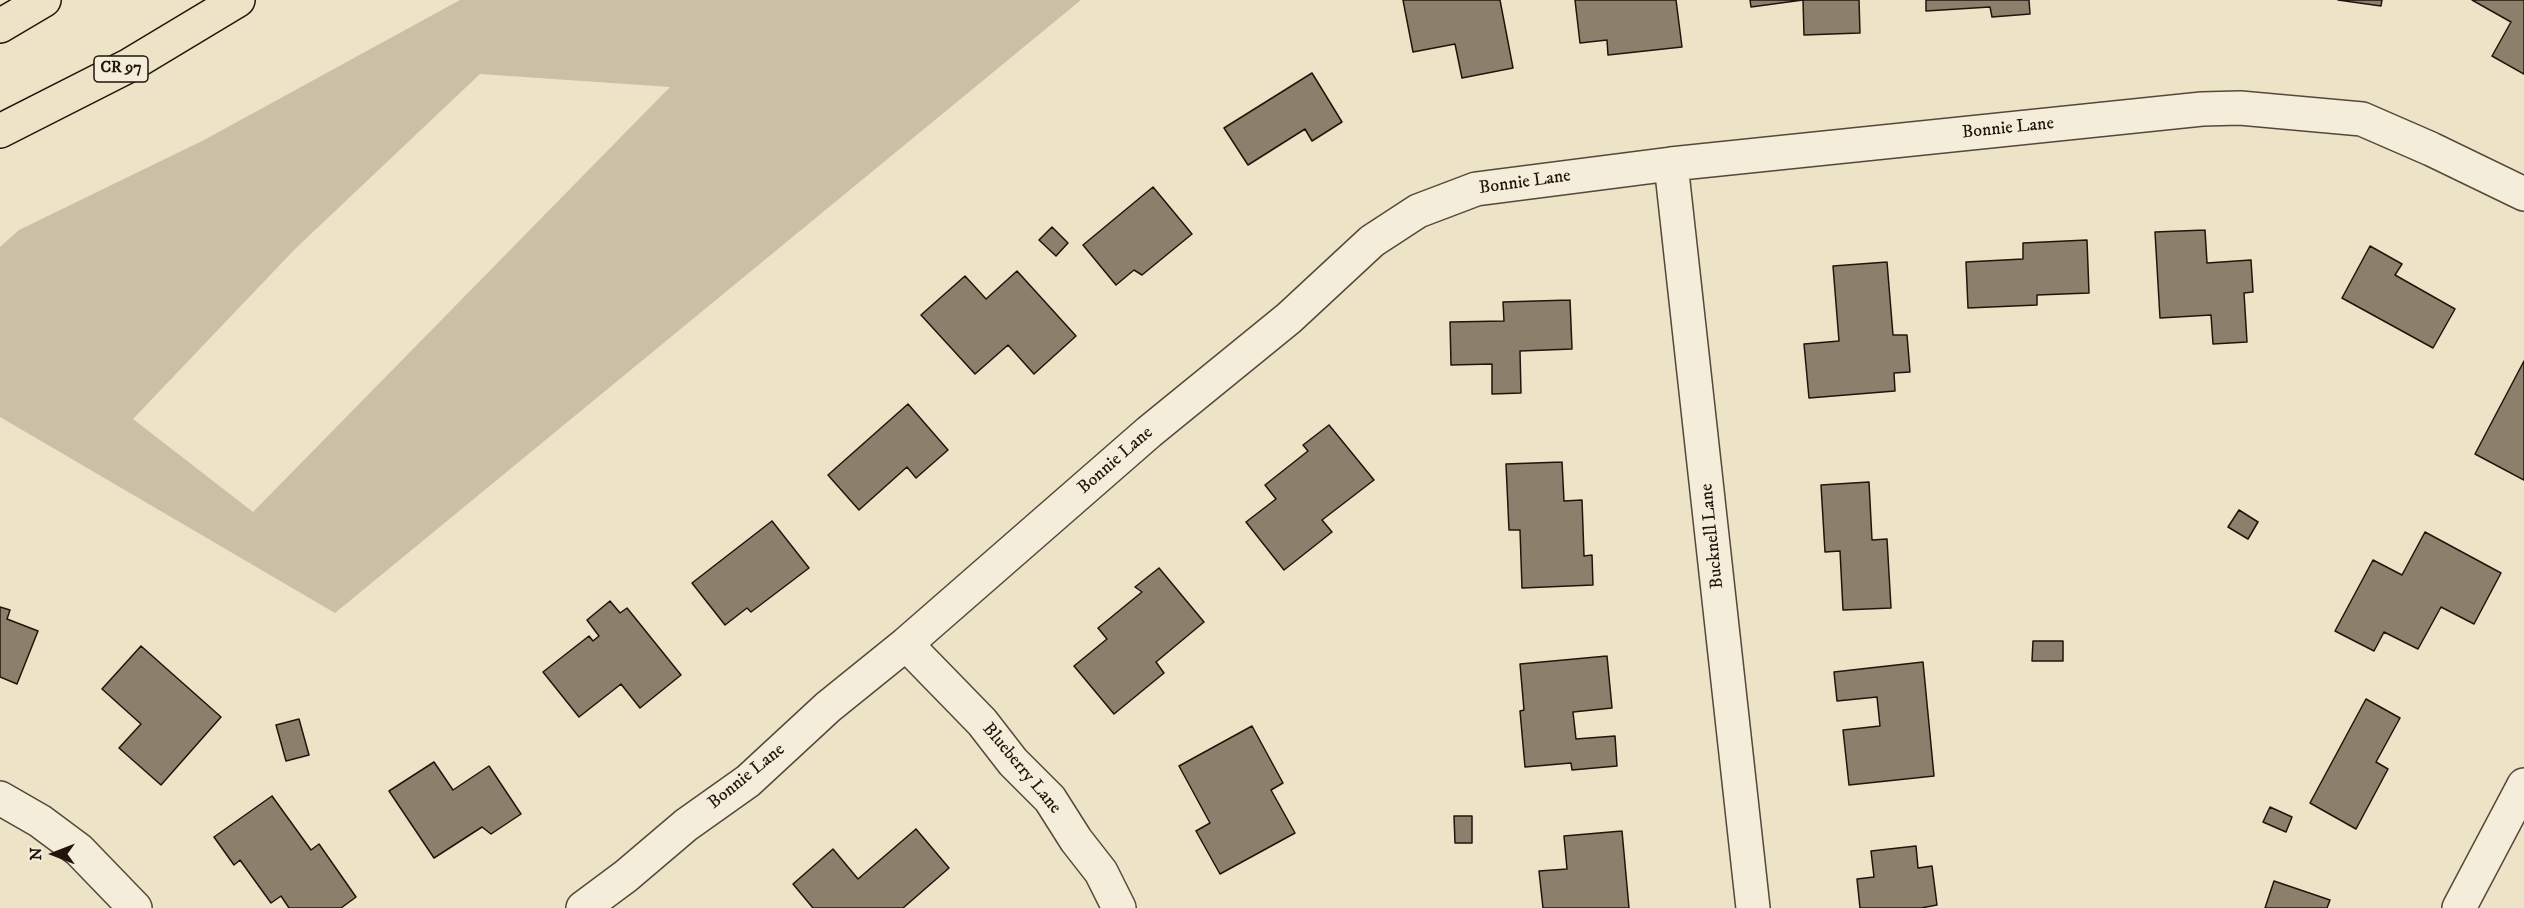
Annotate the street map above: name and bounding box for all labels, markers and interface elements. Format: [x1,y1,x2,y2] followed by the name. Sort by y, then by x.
[94,56,148,82] road number: CR 97
[1961,113,2055,145] street label: Bonnie Lane
[1478,166,1572,200] street label: Bonnie Lane
[1074,423,1158,499] street label: Bonnie Lane
[1697,482,1729,590] street label: Bucknell Lane
[977,719,1065,819] street label: Blueberry Lane
[704,740,790,814] street label: Bonnie Lane
[24,824,84,884] north arrow
[26,847,46,861] text: N

